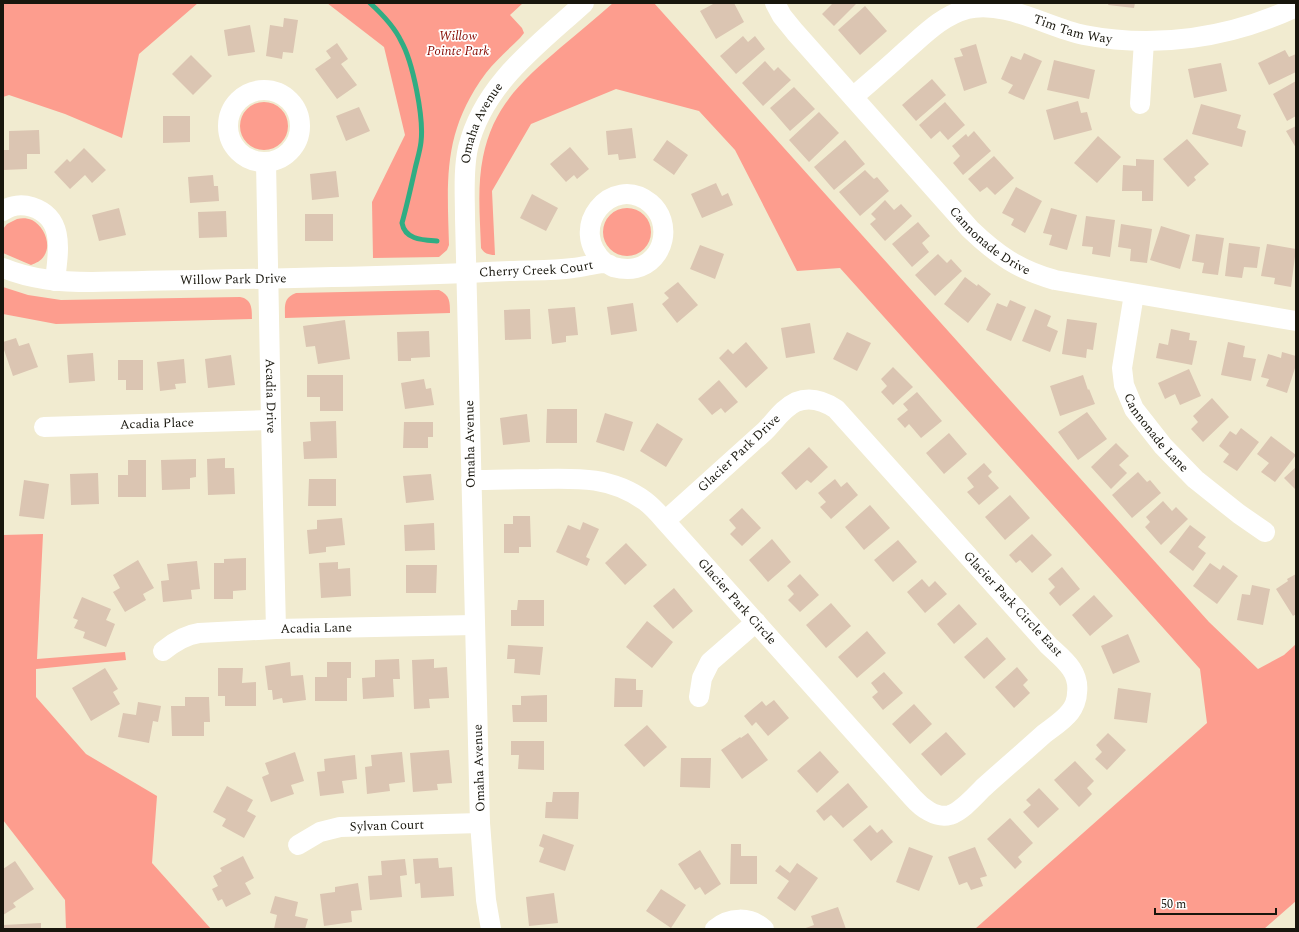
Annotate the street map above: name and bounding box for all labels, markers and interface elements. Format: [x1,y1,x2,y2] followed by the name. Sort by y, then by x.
[1030,9,1114,49] street label: Tim Tam Way
[427,26,489,61] park label: Willow Pointe Park
[456,78,508,165] street label: Omaha Avenue
[944,202,1034,280] street label: Cannonade Drive
[479,255,595,282] street label: Cherry Creek Court
[180,268,287,290] street label: Willow Park Drive
[260,358,281,434] street label: Acadia Drive
[1118,390,1193,477] street label: Cannonade Lane
[459,400,481,488] street label: Omaha Avenue
[693,409,785,497] street label: Glacier Park Drive
[120,412,194,435] street label: Acadia Place
[958,547,1068,662] street label: Glacier Park Circle East
[693,554,781,649] street label: Glacier Park Circle
[280,617,352,639] street label: Acadia Lane
[467,724,491,812] street label: Omaha Avenue
[349,815,425,837] street label: Sylvan Court
[1155,890,1276,916] scale bar
[1161,895,1186,914] text: 50 m

